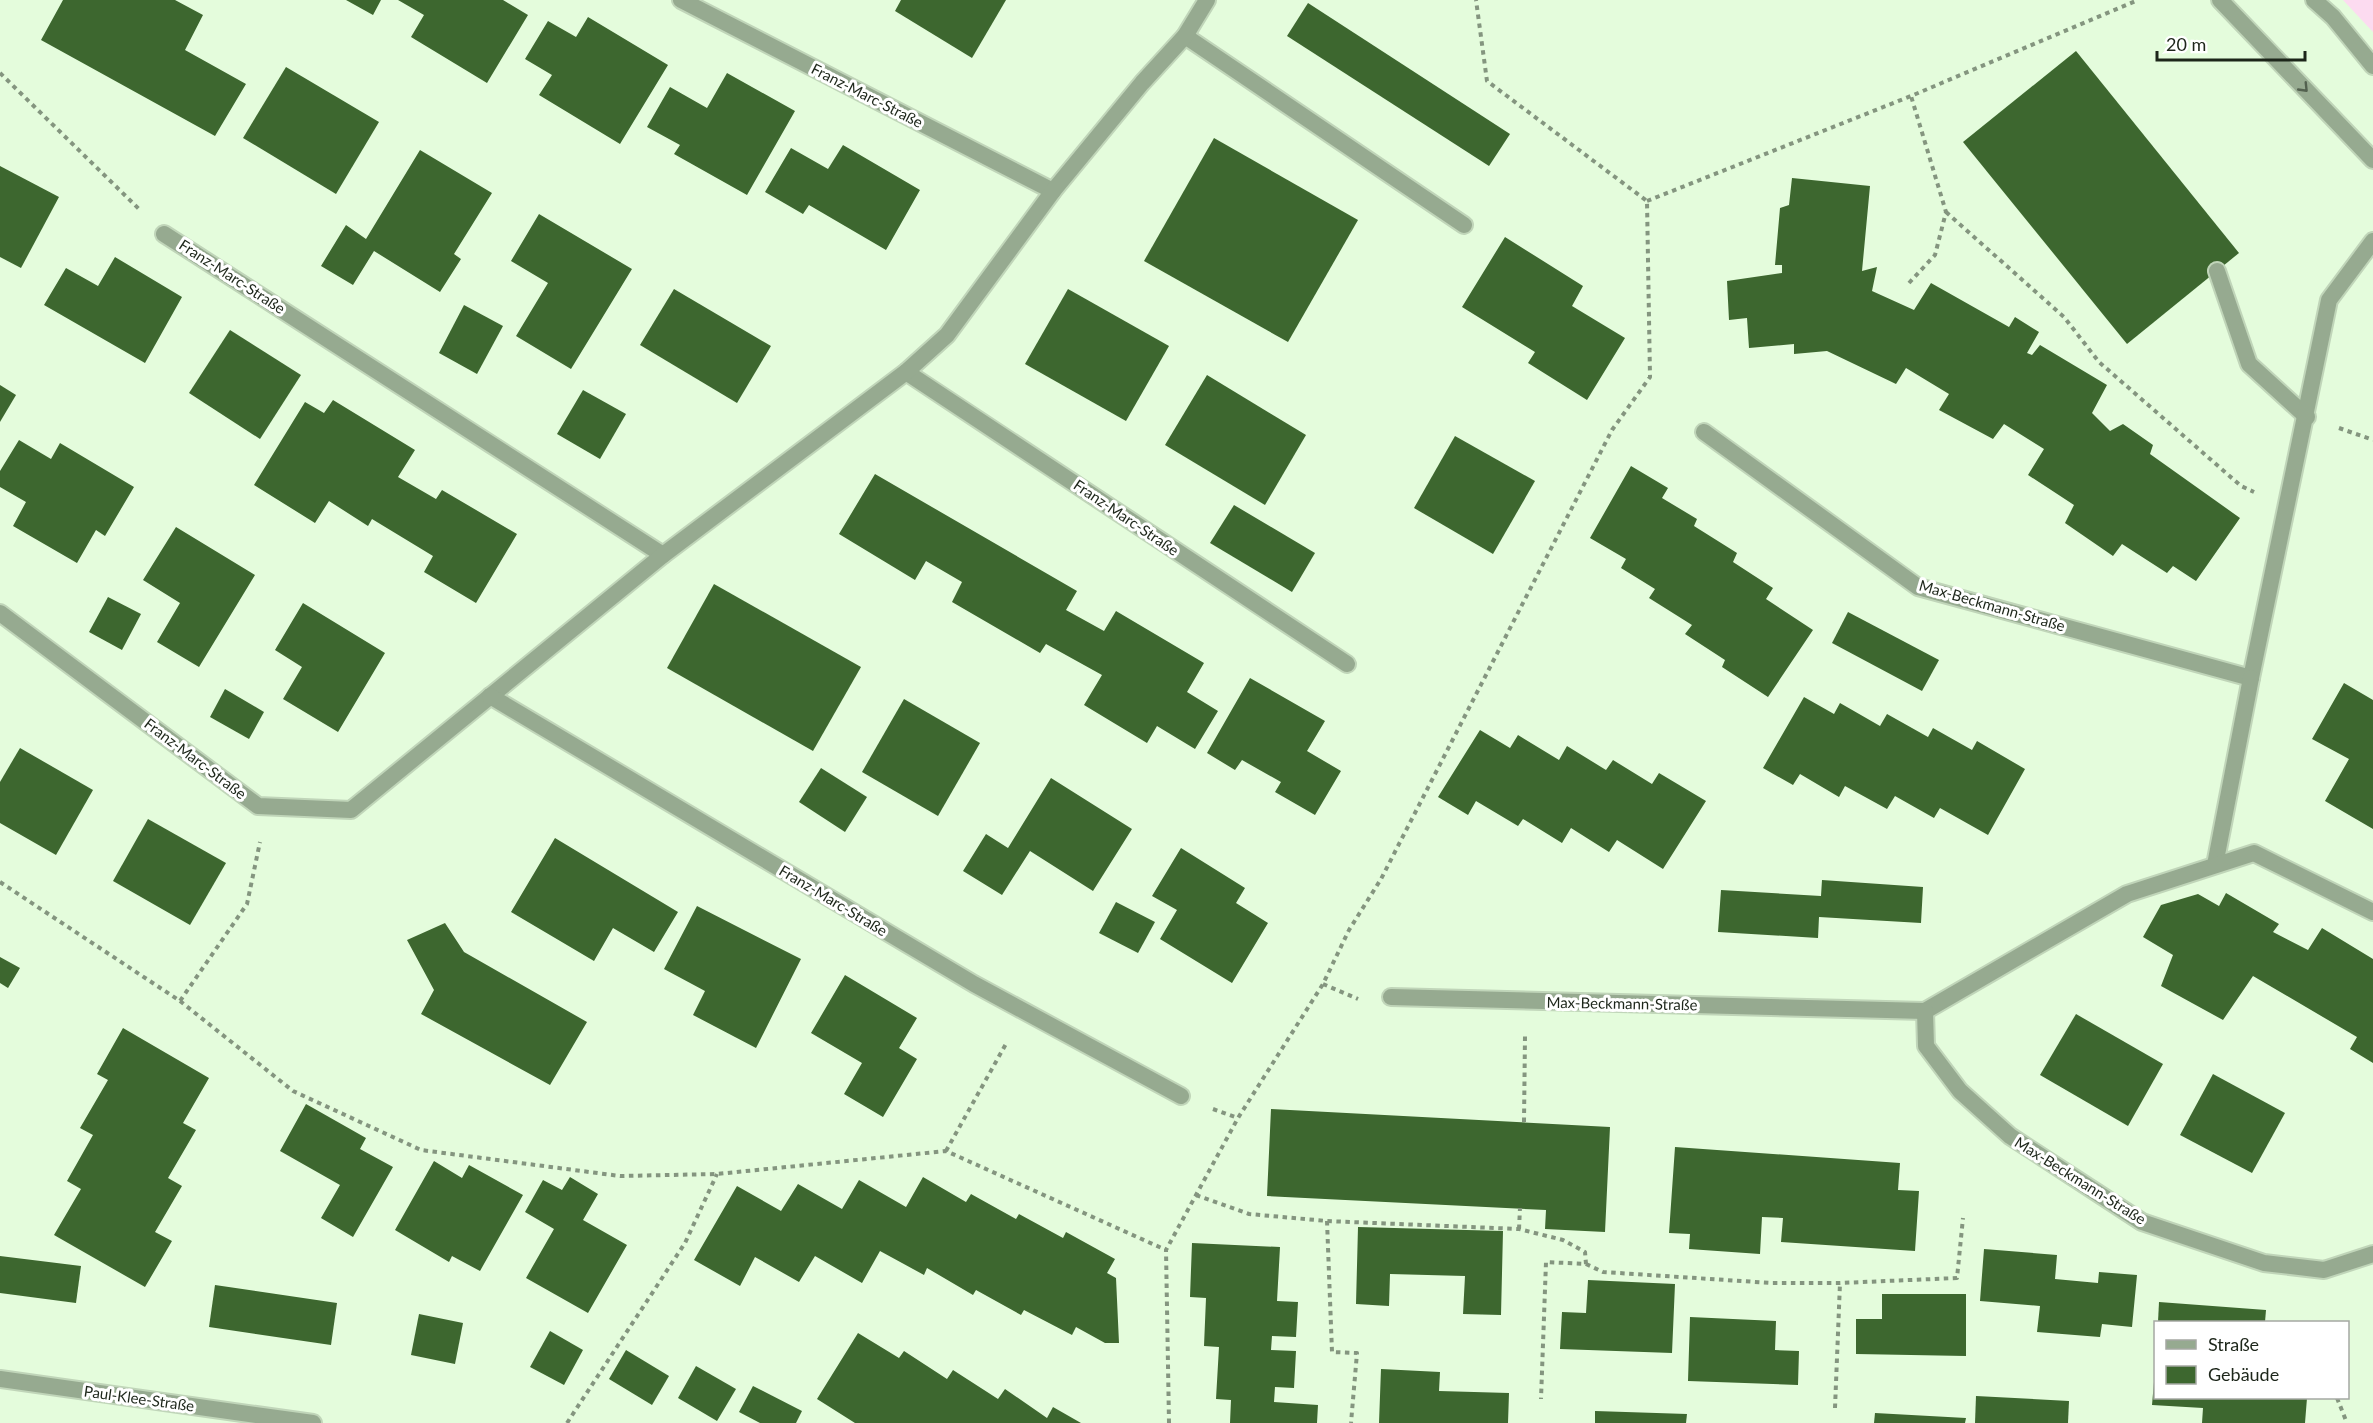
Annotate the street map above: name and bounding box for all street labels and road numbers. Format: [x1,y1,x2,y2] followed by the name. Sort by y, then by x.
[809,59,926,131] street label: Franz-Marc-Straße
[176,235,289,317] street label: Franz-Marc-Straße
[1071,475,1183,559] street label: Franz-Marc-Straße
[1917,576,2067,635] street label: Max-Beckmann-Straße
[141,714,250,802] street label: Franz-Marc-Straße
[776,861,891,940] street label: Franz-Marc-Straße
[1546,993,1698,1013] street label: Max-Beckmann-Straße
[2012,1133,2149,1228] street label: Max-Beckmann-Straße
[83,1381,196,1415] street label: Paul-Klee-Straße

